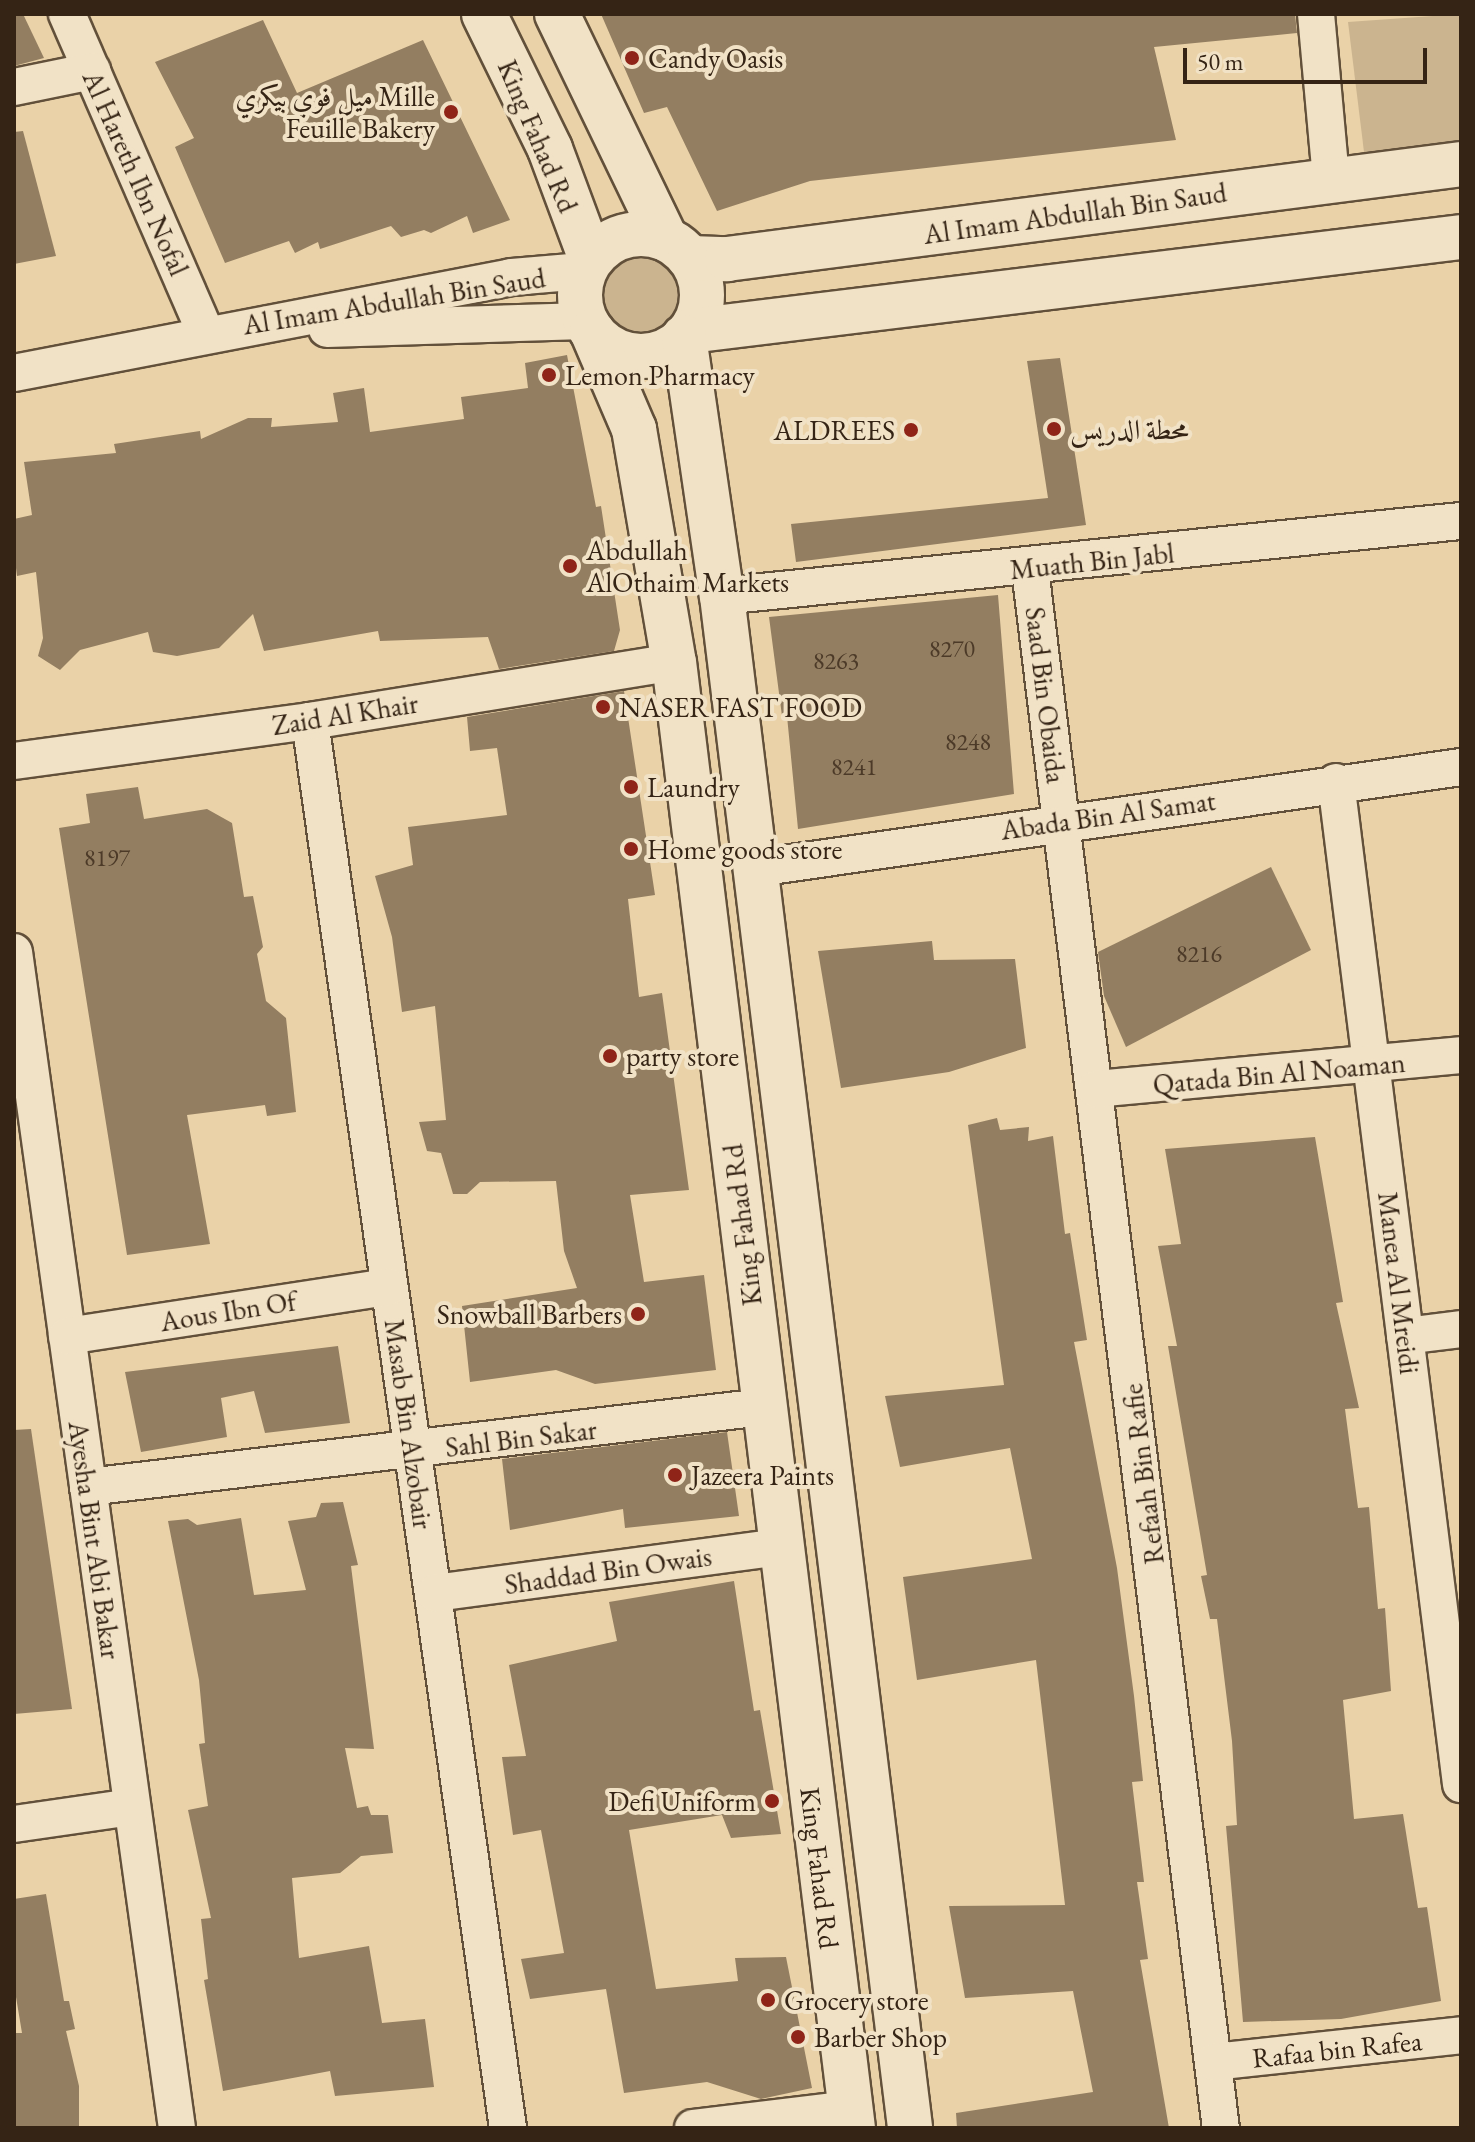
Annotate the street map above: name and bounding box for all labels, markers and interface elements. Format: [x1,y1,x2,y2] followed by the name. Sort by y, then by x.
[1187,32,1431,82] scale bar
[648,41,783,75] place label: Candy Oasis
[1197,46,1244,77] text: 50 m
[623,49,641,67] marker: Candy Oasis
[491,55,585,217] street label: King Fahad Rd
[76,65,196,281] street label: Al Hareth Ibn Nofal
[235,79,435,145] place label: ميل فوي بيكري Mille Feuille Bakery
[442,103,460,121] marker: ميل فوي بيكري Mille Feuille Bakery
[921,175,1229,251] street label: Al Imam Abdullah Bin Saud
[240,260,548,342] street label: Al Imam Abdullah Bin Saud
[565,358,755,392] place label: Lemon Pharmacy
[540,366,558,384] marker: Lemon Pharmacy
[1070,412,1189,446] place label: محطة الدريس
[774,413,895,447] place label: ALDREES
[1045,420,1063,438] marker: محطة الدريس
[902,421,920,439] marker: ALDREES
[586,533,789,599] place label: Abdullah AlOthaim Markets
[1008,536,1176,586] street label: Muath Bin Jabl
[561,557,579,575] marker: Abdullah AlOthaim Markets
[1019,605,1073,785] street label: Saad Bin Obaida
[929,635,975,663] house number: 8270
[813,647,859,675] house number: 8263
[270,686,420,742] street label: Zaid Al Khair
[619,690,862,724] place label: NASER FAST FOOD
[594,698,612,716] marker: NASER FAST FOOD
[945,728,991,756] house number: 8248
[831,753,877,781] house number: 8241
[647,770,740,804] place label: Laundry
[622,778,640,796] marker: Laundry
[998,783,1218,847] street label: Abada Bin Al Samat
[647,832,843,866] place label: Home goods store
[622,840,640,858] marker: Home goods store
[84,844,130,872] house number: 8197
[1176,940,1222,968] house number: 8216
[626,1039,739,1073] place label: party store
[1151,1045,1407,1101] street label: Qatada Bin Al Noaman
[601,1047,619,1065] marker: party store
[715,1142,769,1308] street label: King Fahad Rd
[1371,1190,1427,1376] street label: Manea Al Mreidi
[158,1284,298,1338] street label: Aous Ibn Of
[437,1297,622,1331] place label: Snowball Barbers
[629,1305,647,1323] marker: Snowball Barbers
[378,1317,440,1531] street label: Masab Bin Alzobair
[1115,1382,1171,1566] street label: Refaah Bin Rafie
[443,1412,599,1464] street label: Sahl Bin Sakar
[62,1419,128,1661] street label: Ayesha Bint Abi Bakar
[691,1458,834,1492] place label: Jazeera Paints
[666,1466,684,1484] marker: Jazeera Paints
[502,1539,714,1601] street label: Shaddad Bin Owais
[608,1784,756,1818] place label: Defi Uniform
[793,1785,847,1951] street label: King Fahad Rd
[763,1792,781,1810] marker: Defi Uniform
[784,1983,929,2017] place label: Grocery store
[759,1991,777,2009] marker: Grocery store
[814,2020,947,2054] place label: Barber Shop
[1251,2023,1423,2075] street label: Rafaa bin Rafea
[789,2028,807,2046] marker: Barber Shop

